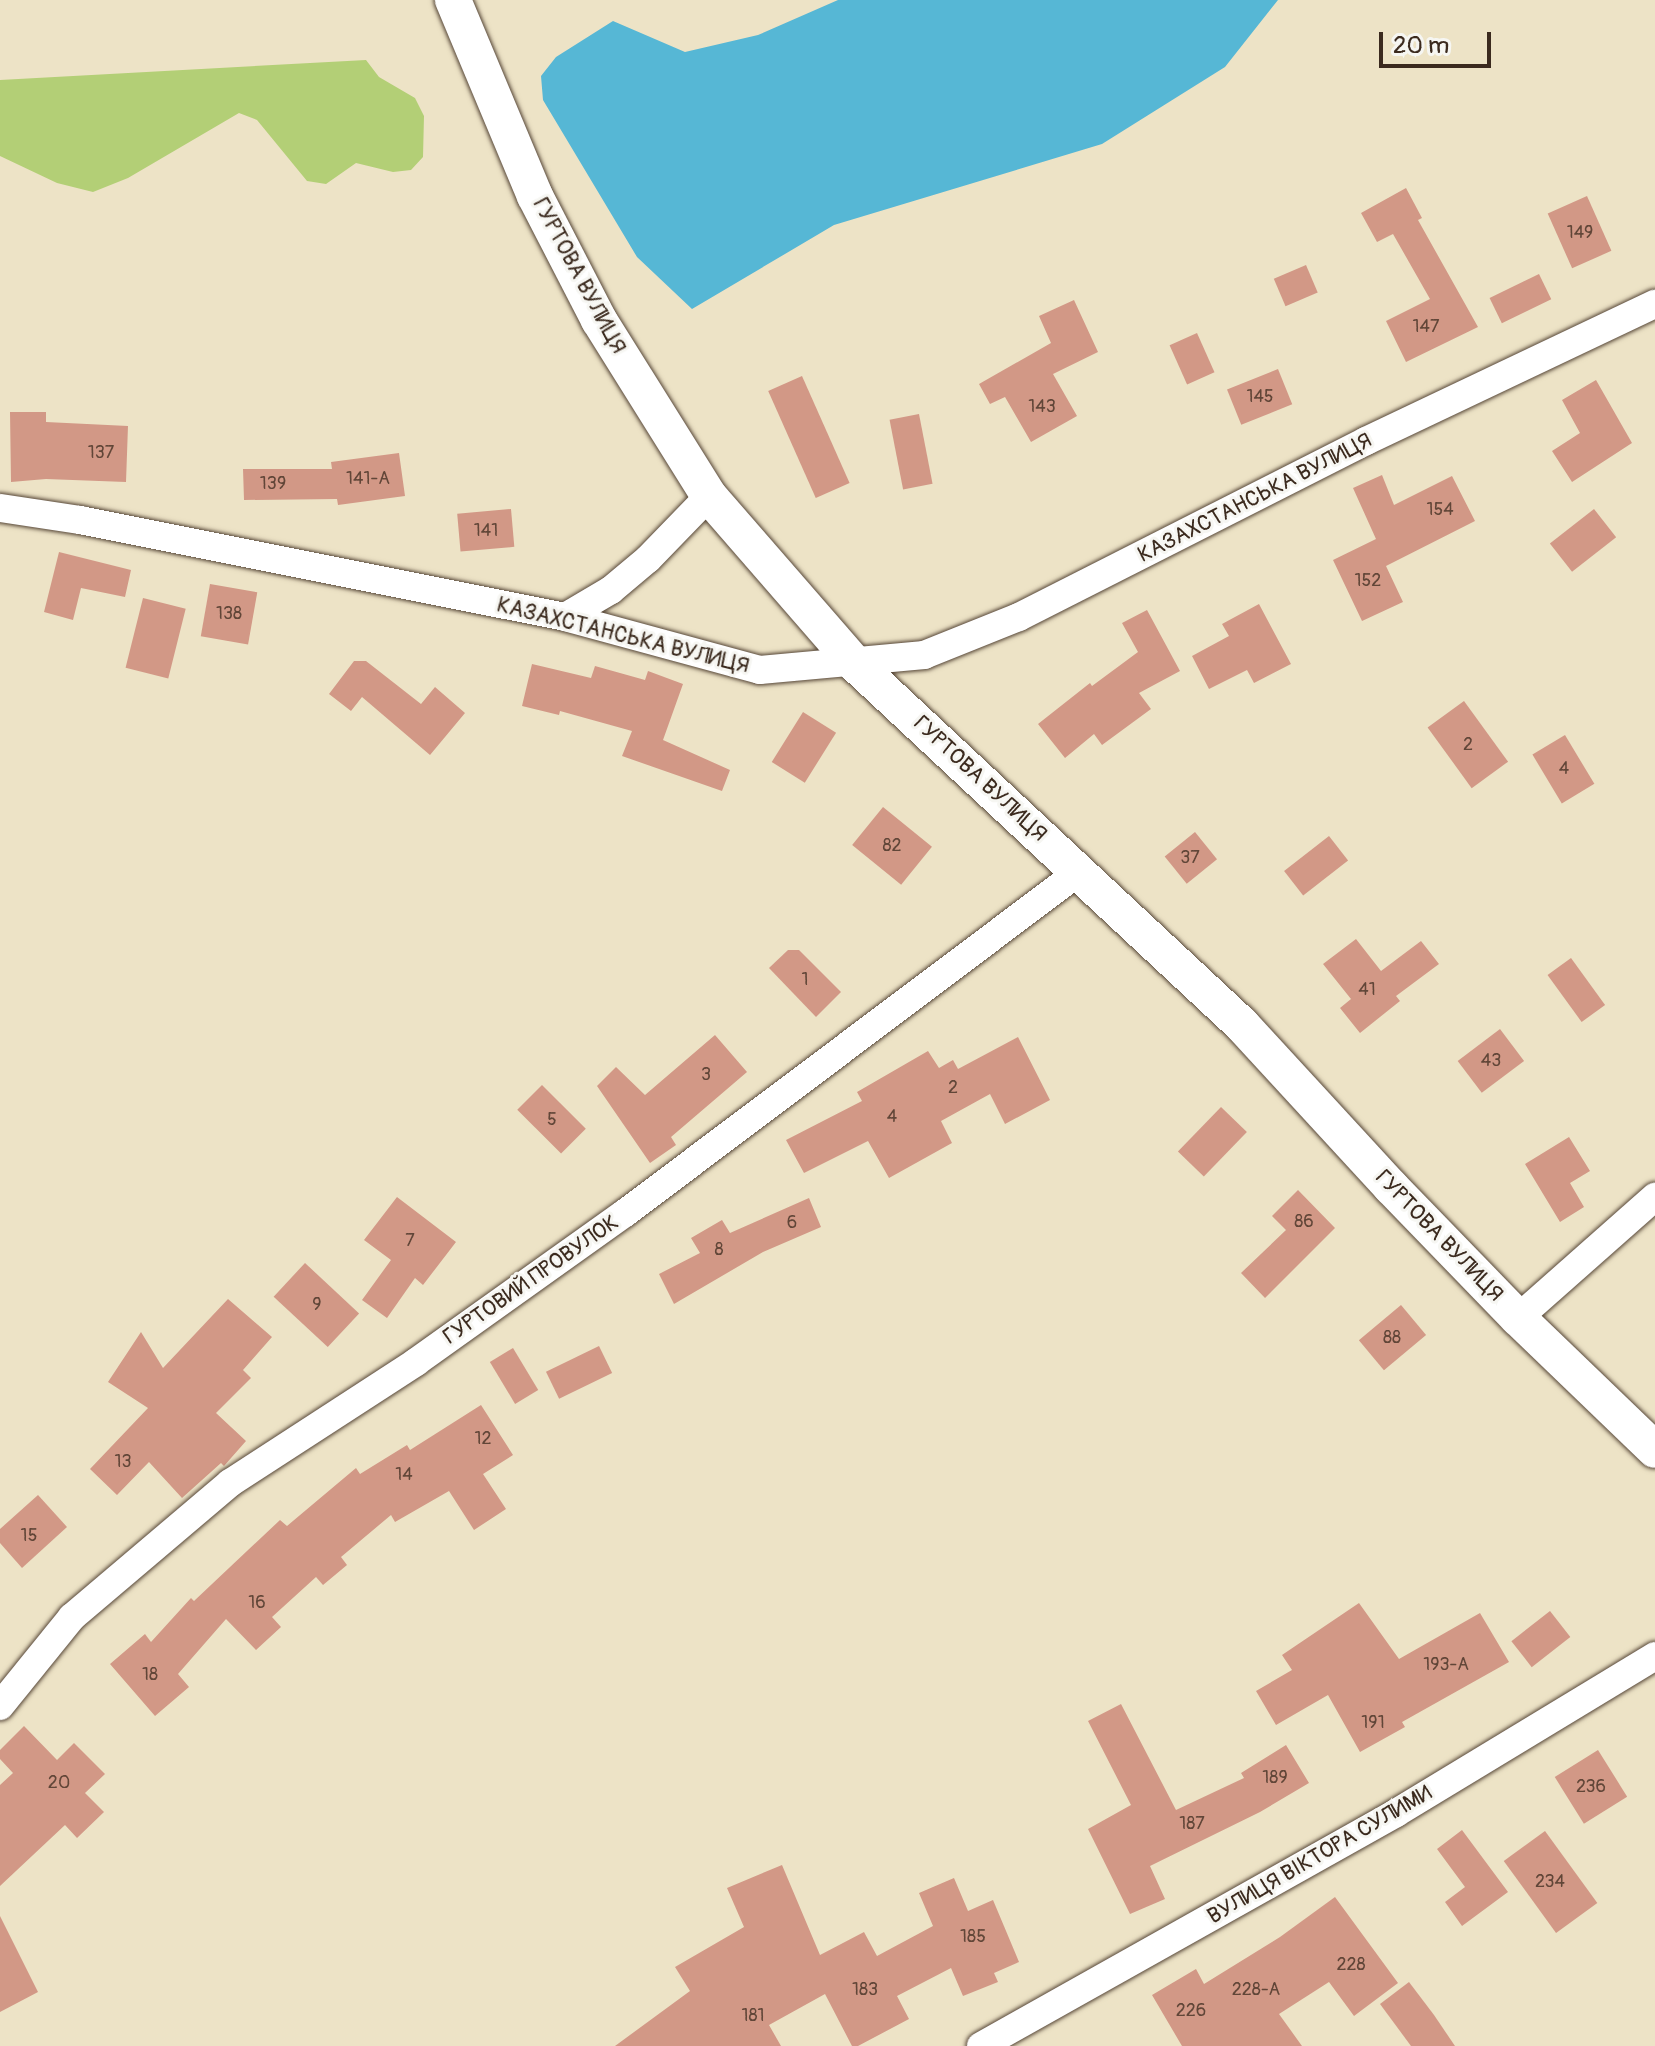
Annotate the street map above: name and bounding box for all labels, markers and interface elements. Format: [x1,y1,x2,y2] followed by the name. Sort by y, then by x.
[1383,16,1495,66] scale bar
[1393,31,1449,60] text: 20 m
[527,194,631,358] street label: ГУРТОВА ВУЛИЦЯ
[1567,222,1593,244] house number: 149
[1413,316,1439,338] house number: 147
[1246,386,1274,408] house number: 145
[1028,396,1056,418] house number: 143
[1134,427,1376,569] street label: КАЗАХСТАНСЬКА ВУЛИЦЯ
[88,442,114,464] house number: 137
[346,468,390,490] house number: 141-А
[260,473,286,495] house number: 139
[1426,499,1454,521] house number: 154
[474,520,498,542] house number: 141
[1355,570,1381,592] house number: 152
[494,592,752,680] street label: КАЗАХСТАНСЬКА ВУЛИЦЯ
[216,603,242,625] house number: 138
[908,710,1052,848] street label: ГУРТОВА ВУЛИЦЯ
[1463,734,1473,756] house number: 2
[1559,758,1569,780] house number: 4
[882,835,902,857] house number: 82
[1180,847,1200,869] house number: 37
[801,969,809,991] house number: 1
[1358,979,1376,1001] house number: 41
[1481,1050,1501,1072] house number: 43
[701,1064,711,1086] house number: 3
[948,1077,958,1099] house number: 2
[887,1106,897,1128] house number: 4
[547,1109,557,1131] house number: 5
[1369,1165,1509,1307] street label: ГУРТОВА ВУЛИЦЯ
[438,1210,624,1350] street label: ГУРТОВИЙ ПРОВУЛОК
[1294,1211,1314,1233] house number: 86
[787,1212,797,1234] house number: 6
[405,1230,415,1252] house number: 7
[714,1239,724,1261] house number: 8
[312,1294,322,1316] house number: 9
[1383,1327,1401,1349] house number: 88
[474,1428,492,1450] house number: 12
[114,1451,132,1473] house number: 13
[395,1464,413,1486] house number: 14
[21,1525,37,1547] house number: 15
[248,1592,266,1614] house number: 16
[1423,1654,1469,1676] house number: 193-А
[142,1664,158,1686] house number: 18
[1361,1712,1385,1734] house number: 191
[1262,1767,1288,1789] house number: 189
[48,1772,70,1794] house number: 20
[1576,1776,1606,1798] house number: 236
[1203,1780,1437,1930] street label: ВУЛИЦЯ ВІКТОРА СУЛИМИ
[1179,1813,1205,1835] house number: 187
[1535,1871,1565,1893] house number: 234
[960,1926,986,1948] house number: 185
[1336,1954,1366,1976] house number: 228
[852,1979,878,2001] house number: 183
[1232,1979,1280,2001] house number: 228-А
[1176,2000,1206,2022] house number: 226
[741,2005,765,2027] house number: 181

